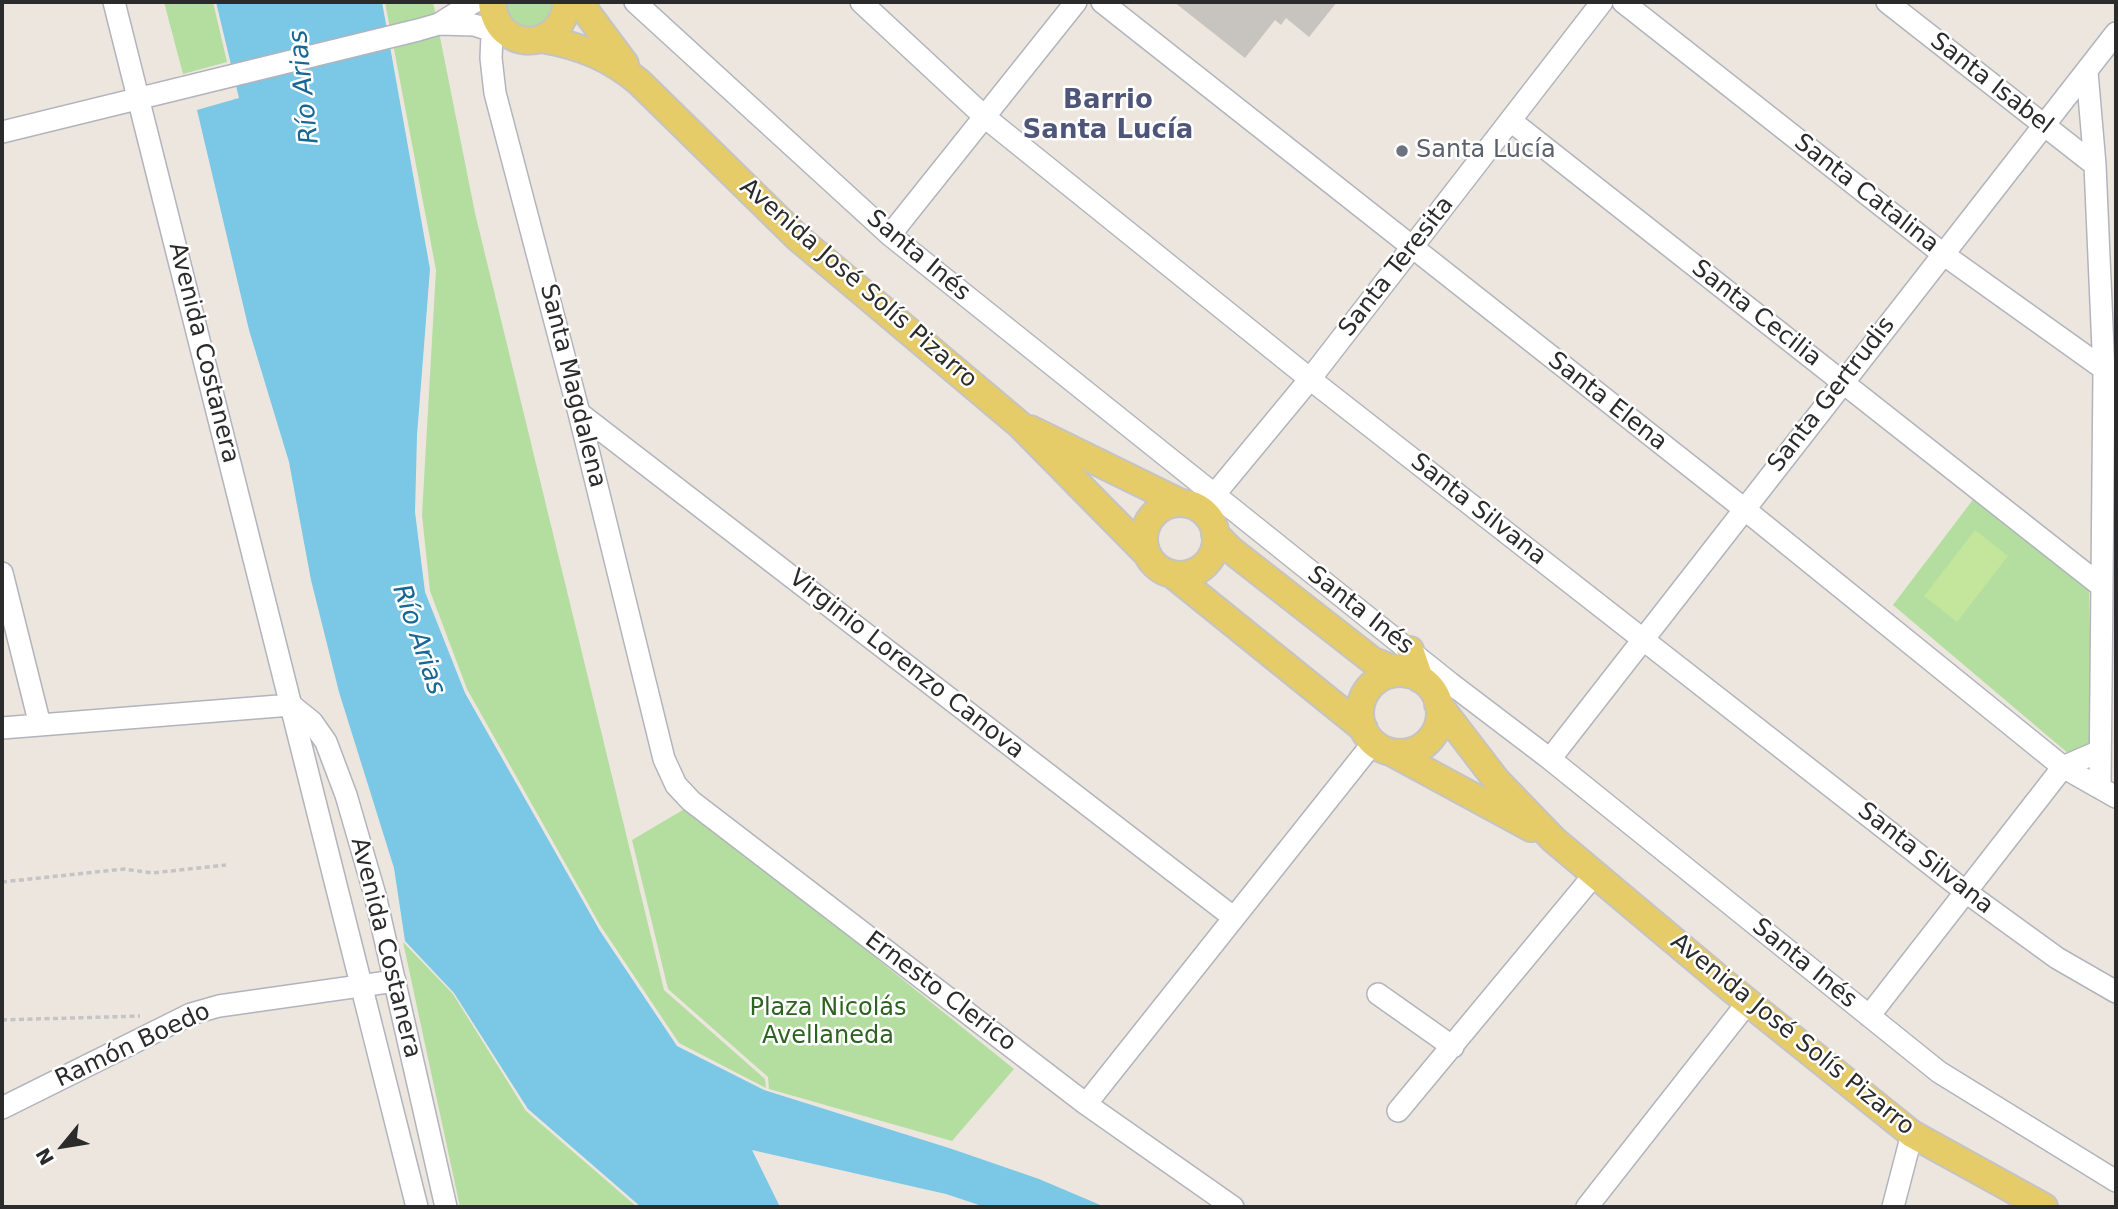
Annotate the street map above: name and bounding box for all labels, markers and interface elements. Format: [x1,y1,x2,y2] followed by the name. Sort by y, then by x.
[1924,27,2058,141] street label: Santa Isabel
[283,28,327,146] water label: Río Arias
[1023,85,1193,146] district label: Barrio Santa Lucía
[1788,129,1944,259] street label: Santa Catalina
[1416,137,1556,165] place label: Santa Lucía
[1394,143,1410,159] marker: Santa Lucía
[734,173,982,395] street label: Avenida José Solís Pizarro
[1333,191,1461,343] street label: Santa Teresita
[860,204,976,308] street label: Santa Inés
[162,240,244,466] street label: Avenida Costanera
[1686,255,1826,373] street label: Santa Cecilia
[533,281,611,491] street label: Santa Magdalena
[1762,312,1902,478] street label: Santa Gertrudis
[1542,347,1672,457] street label: Santa Elena
[1404,448,1552,572] street label: Santa Silvana
[1301,561,1419,661] street label: Santa Inés
[783,564,1029,766] street label: Virginio Lorenzo Canova
[385,581,451,699] water label: Río Arias
[1851,797,1999,921] street label: Santa Silvana
[344,835,426,1061] street label: Avenida Costanera
[1746,913,1862,1015] street label: Santa Inés
[859,926,1021,1058] street label: Ernesto Clerico
[1664,928,1920,1142] street label: Avenida José Solís Pizarro
[749,995,907,1051] park label: Plaza Nicolás Avellaneda
[51,998,215,1094] street label: Ramón Boedo
[28,1111,98,1181] north arrow
[31,1144,58,1169] text: N

